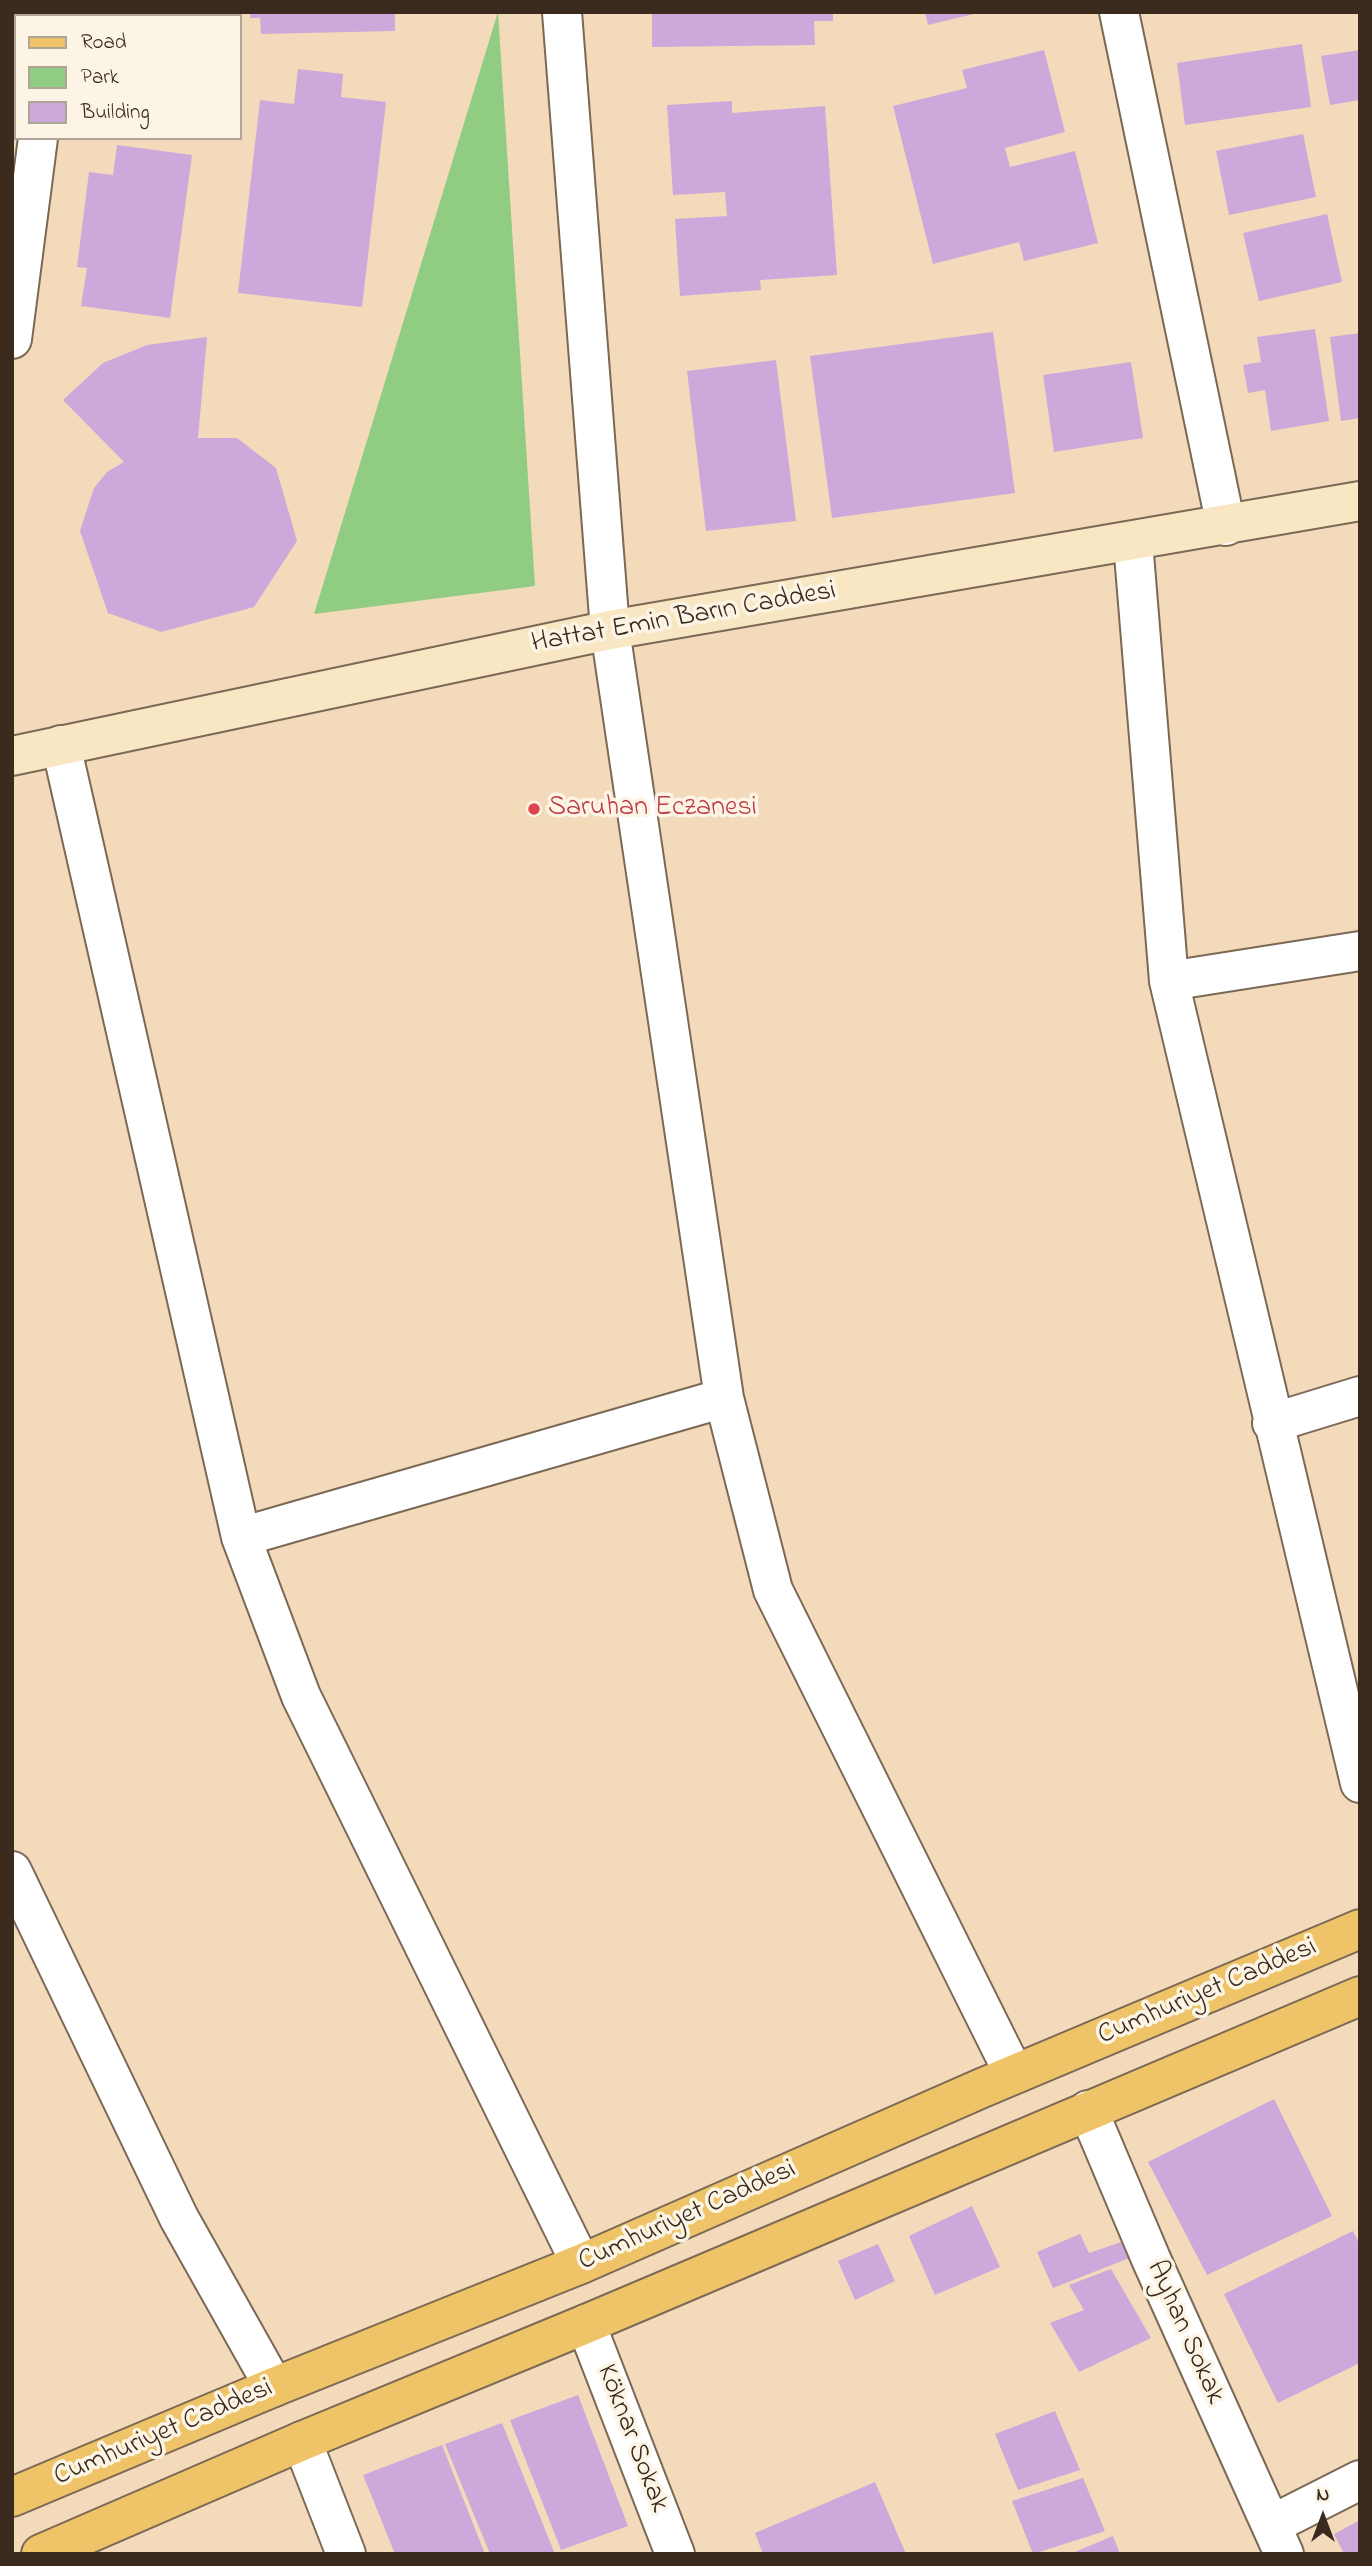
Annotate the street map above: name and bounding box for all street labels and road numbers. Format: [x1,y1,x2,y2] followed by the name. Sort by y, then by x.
[529,576,839,662] street label: Hattat Emin Barın Caddesi
[1094,1932,1322,2054] street label: Cumhuriyet Caddesi
[574,2154,802,2280] street label: Cumhuriyet Caddesi
[1137,2256,1231,2410] street label: Ayhan Sokak
[587,2360,675,2518] street label: Köknar Sokak
[50,2373,278,2495] street label: Cumhuriyet Caddesi

